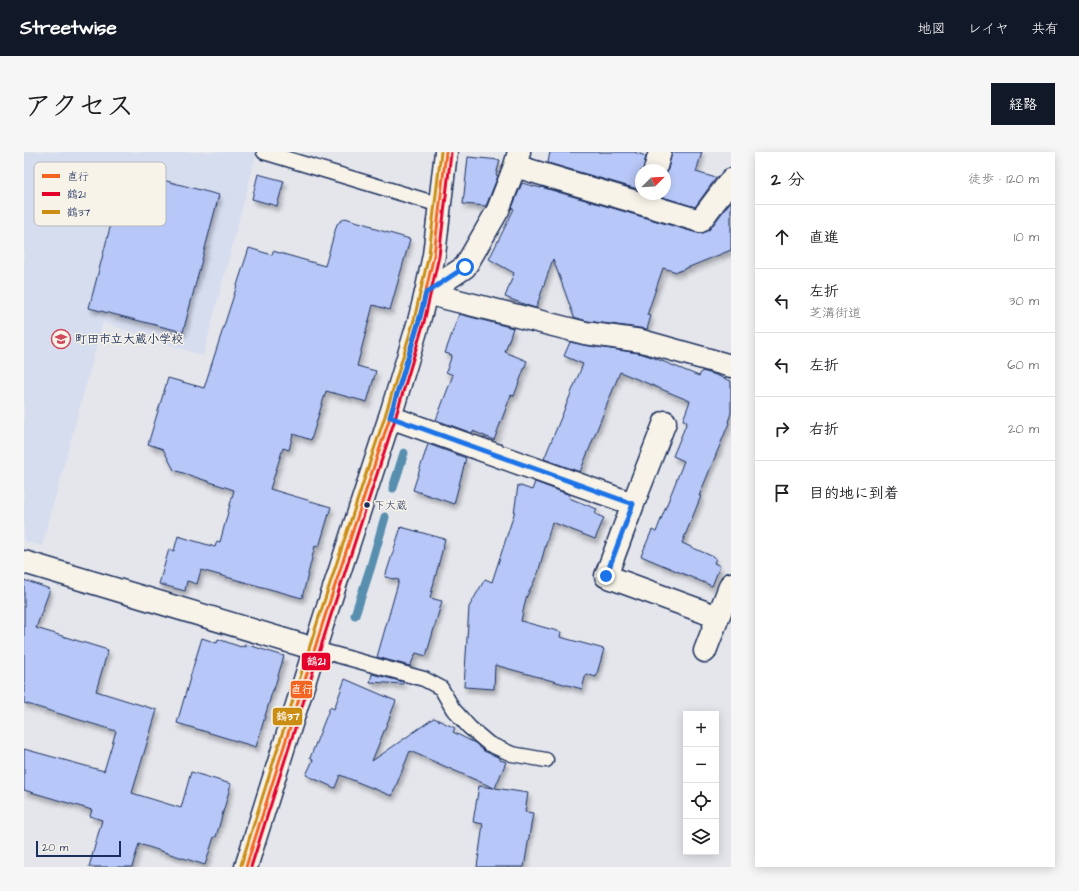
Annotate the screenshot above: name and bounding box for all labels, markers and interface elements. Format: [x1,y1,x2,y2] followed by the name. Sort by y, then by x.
[20,15,117,42] text: Streetwise
[918,19,946,39] text: 地図
[968,19,1009,39] text: レイヤ
[1031,19,1059,39] text: 共有
[991,83,1055,125] button: 経路
[24,87,134,126] text: アクセス
[34,162,166,226] legend
[635,164,671,200] north arrow
[771,168,805,192] text: 2 分
[67,169,89,184] text: 直行
[968,170,1039,188] text: 徒歩 · 120 m
[67,187,86,202] text: 鶴21
[67,205,91,220] text: 鶴37
[771,226,793,248] icon: ahead
[809,227,839,248] text: 直進
[1014,228,1039,246] text: 10 m
[456,258,474,276] route start
[809,281,839,302] text: 左折
[771,290,793,312] icon: left
[1009,292,1039,310] text: 30 m
[809,304,861,322] text: 芝溝街道
[50,328,72,350] school or university icon: 町田市立大蔵小学校
[75,331,183,348] place label: 町田市立大蔵小学校
[771,354,793,376] icon: left
[809,355,839,376] text: 左折
[1007,356,1039,374] text: 60 m
[771,418,793,440] icon: right
[809,419,839,440] text: 右折
[1008,420,1039,438] text: 20 m
[771,482,793,504] icon: arrive
[809,483,899,504] text: 目的地に到着
[374,498,407,513] place label: 下大蔵
[362,500,372,510] marker: 下大蔵
[597,567,615,585] route end
[301,652,331,671] line badge: 鶴21
[307,654,326,669] text: 鶴21
[290,680,313,699] line badge: 直行
[291,682,313,697] text: 直行
[272,707,303,726] line badge: 鶴37
[276,709,300,724] text: 鶴37
[683,711,719,855] map controls
[683,711,719,747] button: +
[683,747,719,783] button: −
[683,783,719,819] button: locate
[683,819,719,855] button: layers
[36,839,121,858] scale bar
[42,840,68,855] text: 20 m

